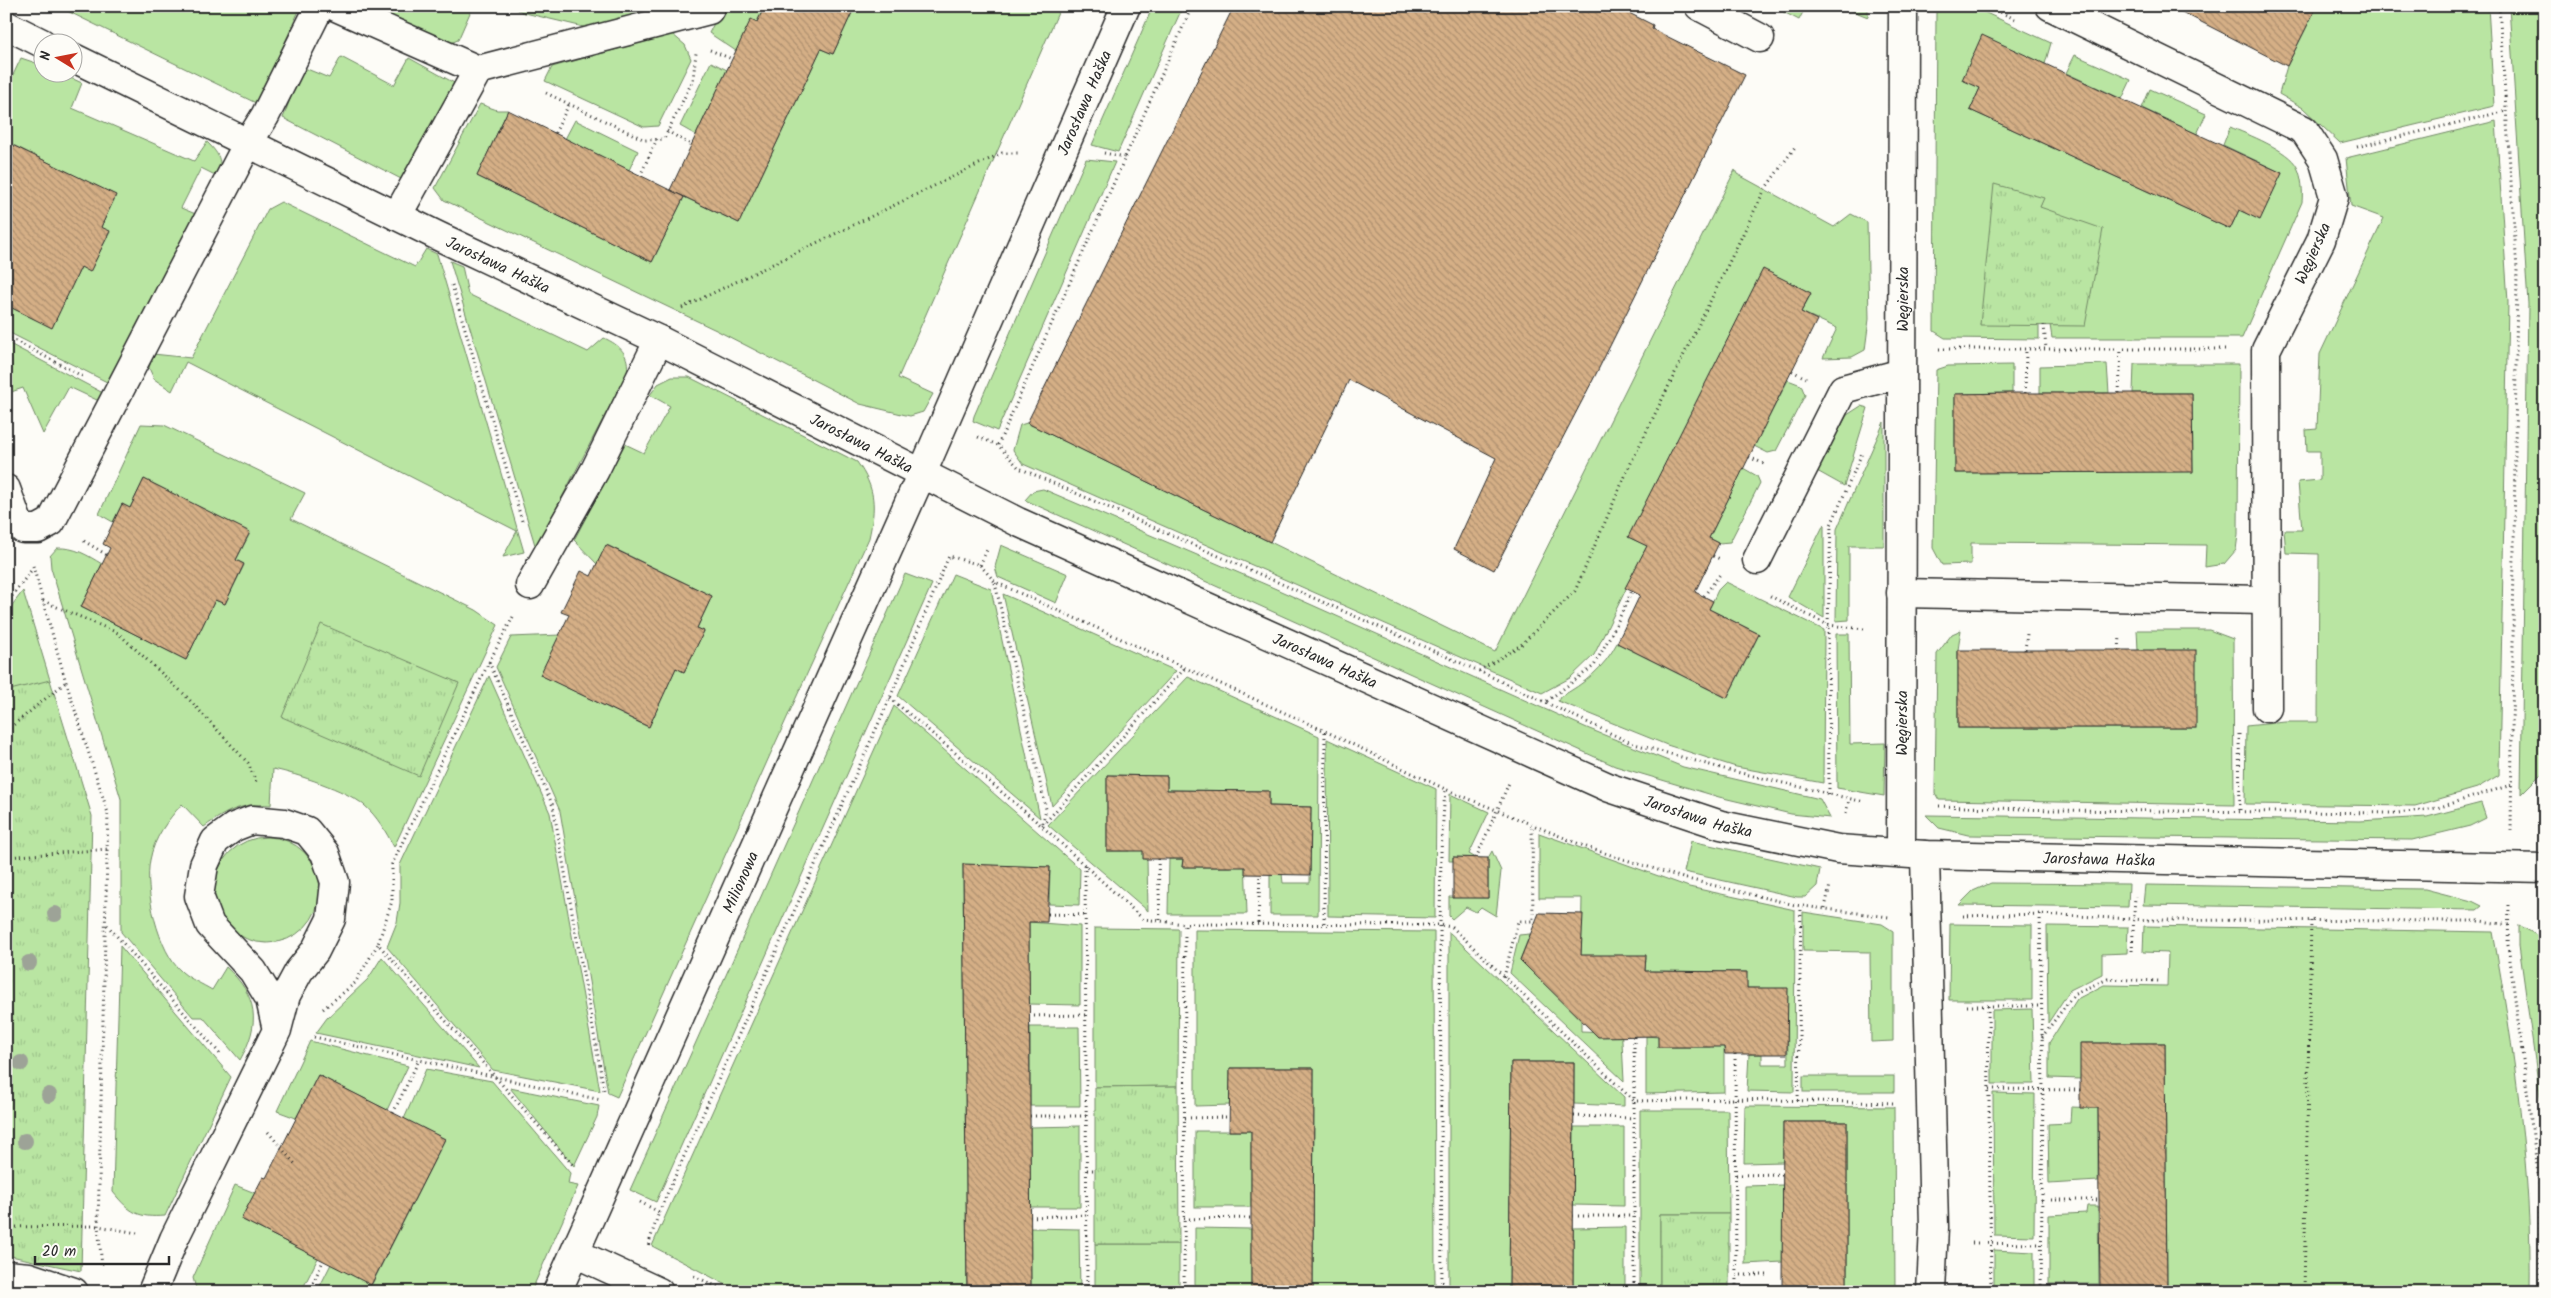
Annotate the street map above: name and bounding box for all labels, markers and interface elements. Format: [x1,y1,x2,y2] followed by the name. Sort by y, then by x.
[32,32,82,82] north arrow
[1051,46,1119,160] street label: Jarosława Haška
[35,49,58,62] text: N
[2289,219,2338,288] street label: Węgierska
[441,230,554,301] street label: Jarosława Haška
[1891,266,1916,332] street label: Węgierska
[805,408,917,481] street label: Jarosława Haška
[1268,627,1381,696] street label: Jarosława Haška
[1890,690,1915,756] street label: Węgierska
[1640,789,1755,845] street label: Jarosława Haška
[2043,846,2156,874] street label: Jarosława Haška
[716,847,766,917] street label: Milionowa
[35,1233,169,1265] scale bar
[42,1240,76,1264] text: 20 m

